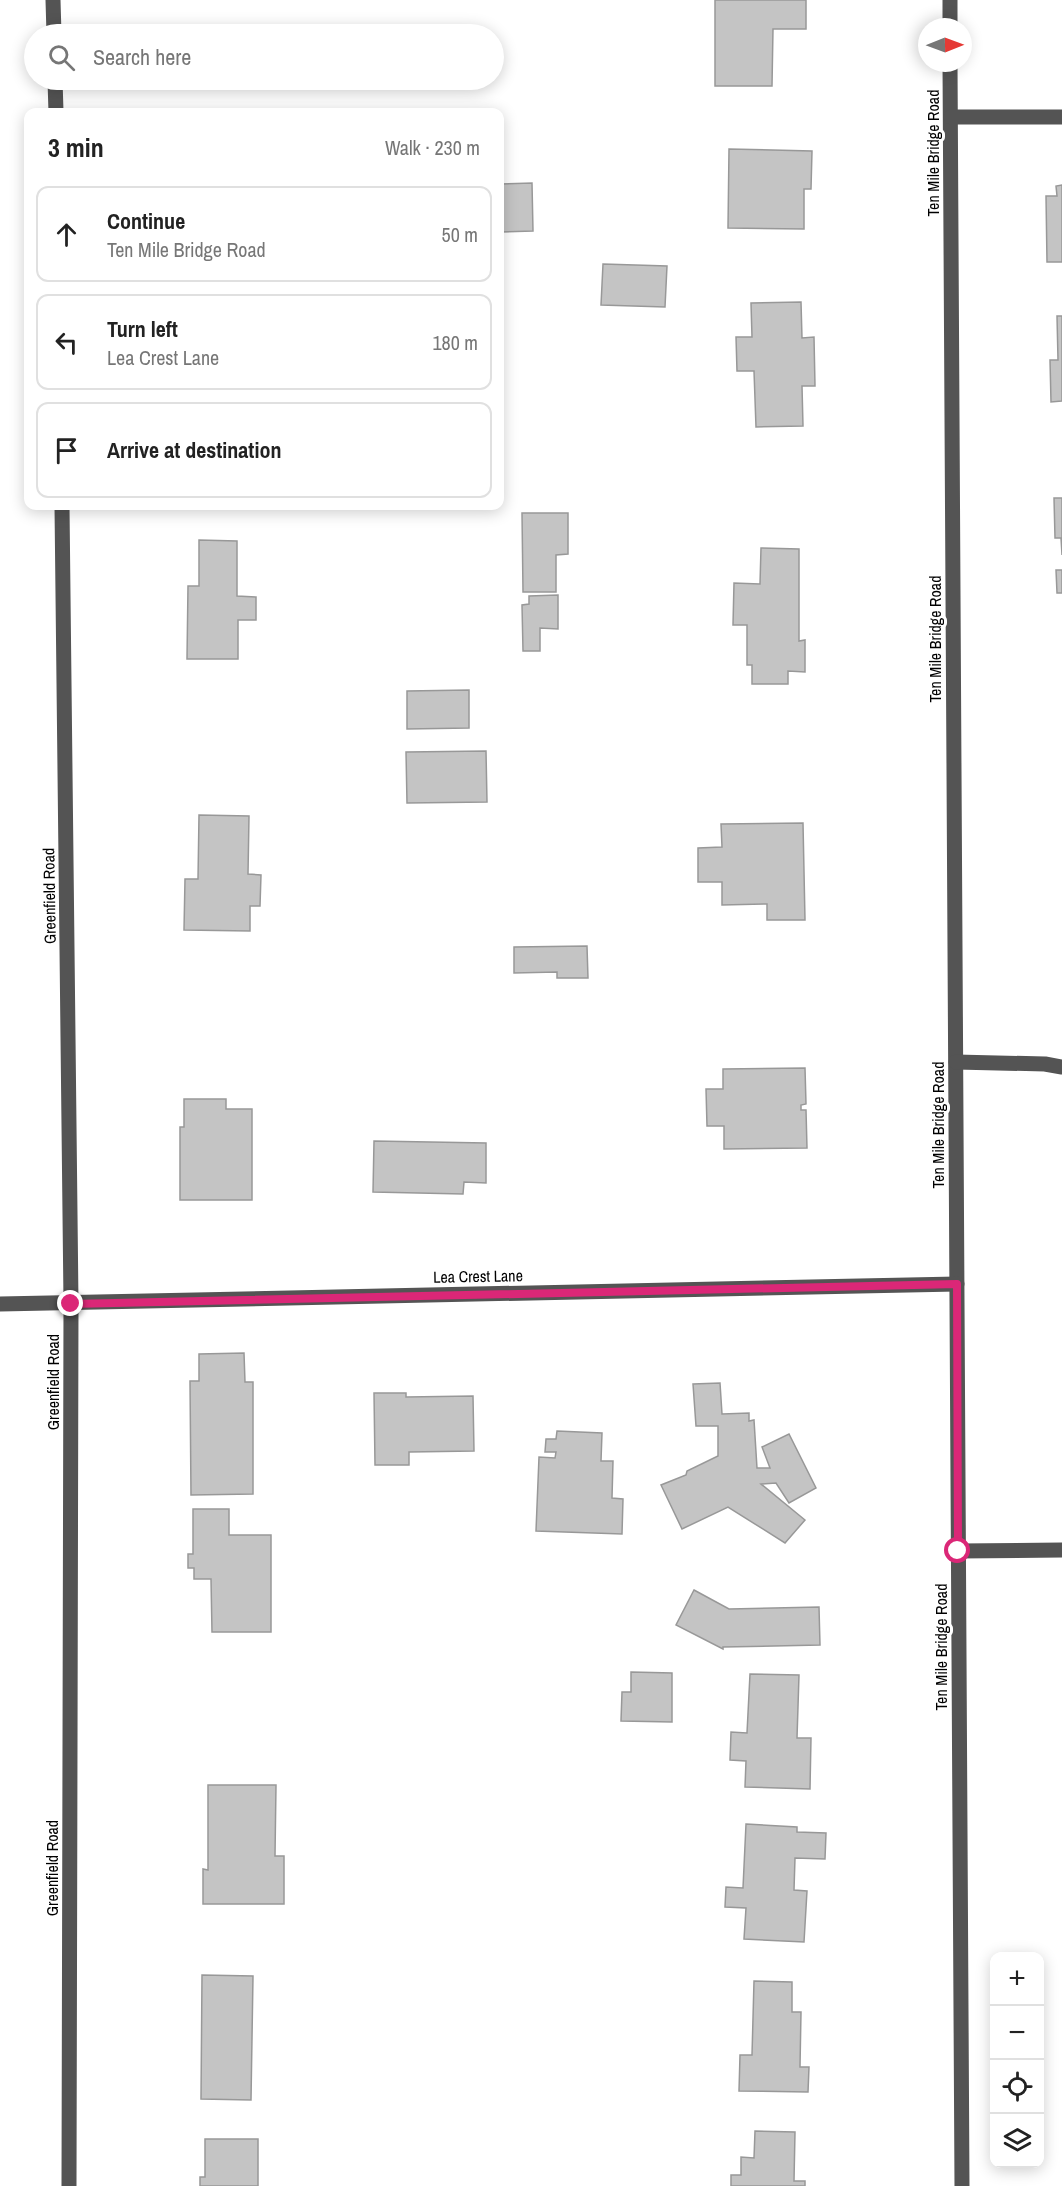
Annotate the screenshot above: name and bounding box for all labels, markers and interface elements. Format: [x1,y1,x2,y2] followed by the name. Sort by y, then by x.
[918,18,972,72] north arrow
[24,24,504,90] search box
[45,41,78,74] icon: search
[93,42,191,72] text: Search here
[922,90,944,216] street label: Ten Mile Bridge Road
[48,130,104,165] text: 3 min
[385,134,480,161] text: Walk · 230 m
[107,206,185,236] text: Continue
[50,218,83,251] icon: ahead
[442,221,478,248] text: 50 m
[107,236,266,263] text: Ten Mile Bridge Road
[107,314,178,344] text: Turn left
[50,326,83,359] icon: left
[432,329,478,356] text: 180 m
[107,344,219,371] text: Lea Crest Lane
[50,434,83,467] icon: arrive
[107,435,281,465] text: Arrive at destination
[924,576,946,702] street label: Ten Mile Bridge Road
[37,848,61,944] street label: Greenfield Road
[927,1062,949,1188] street label: Ten Mile Bridge Road
[433,1264,523,1288] street label: Lea Crest Lane
[57,1290,83,1316] route end
[42,1334,64,1430] street label: Greenfield Road
[944,1537,970,1563] route start
[930,1584,952,1710] street label: Ten Mile Bridge Road
[41,1820,63,1916] street label: Greenfield Road
[990,1952,1044,2168] map controls
[990,1952,1044,2006] button: +
[990,2006,1044,2060] button: −
[990,2060,1044,2114] button: locate
[990,2114,1044,2168] button: layers

